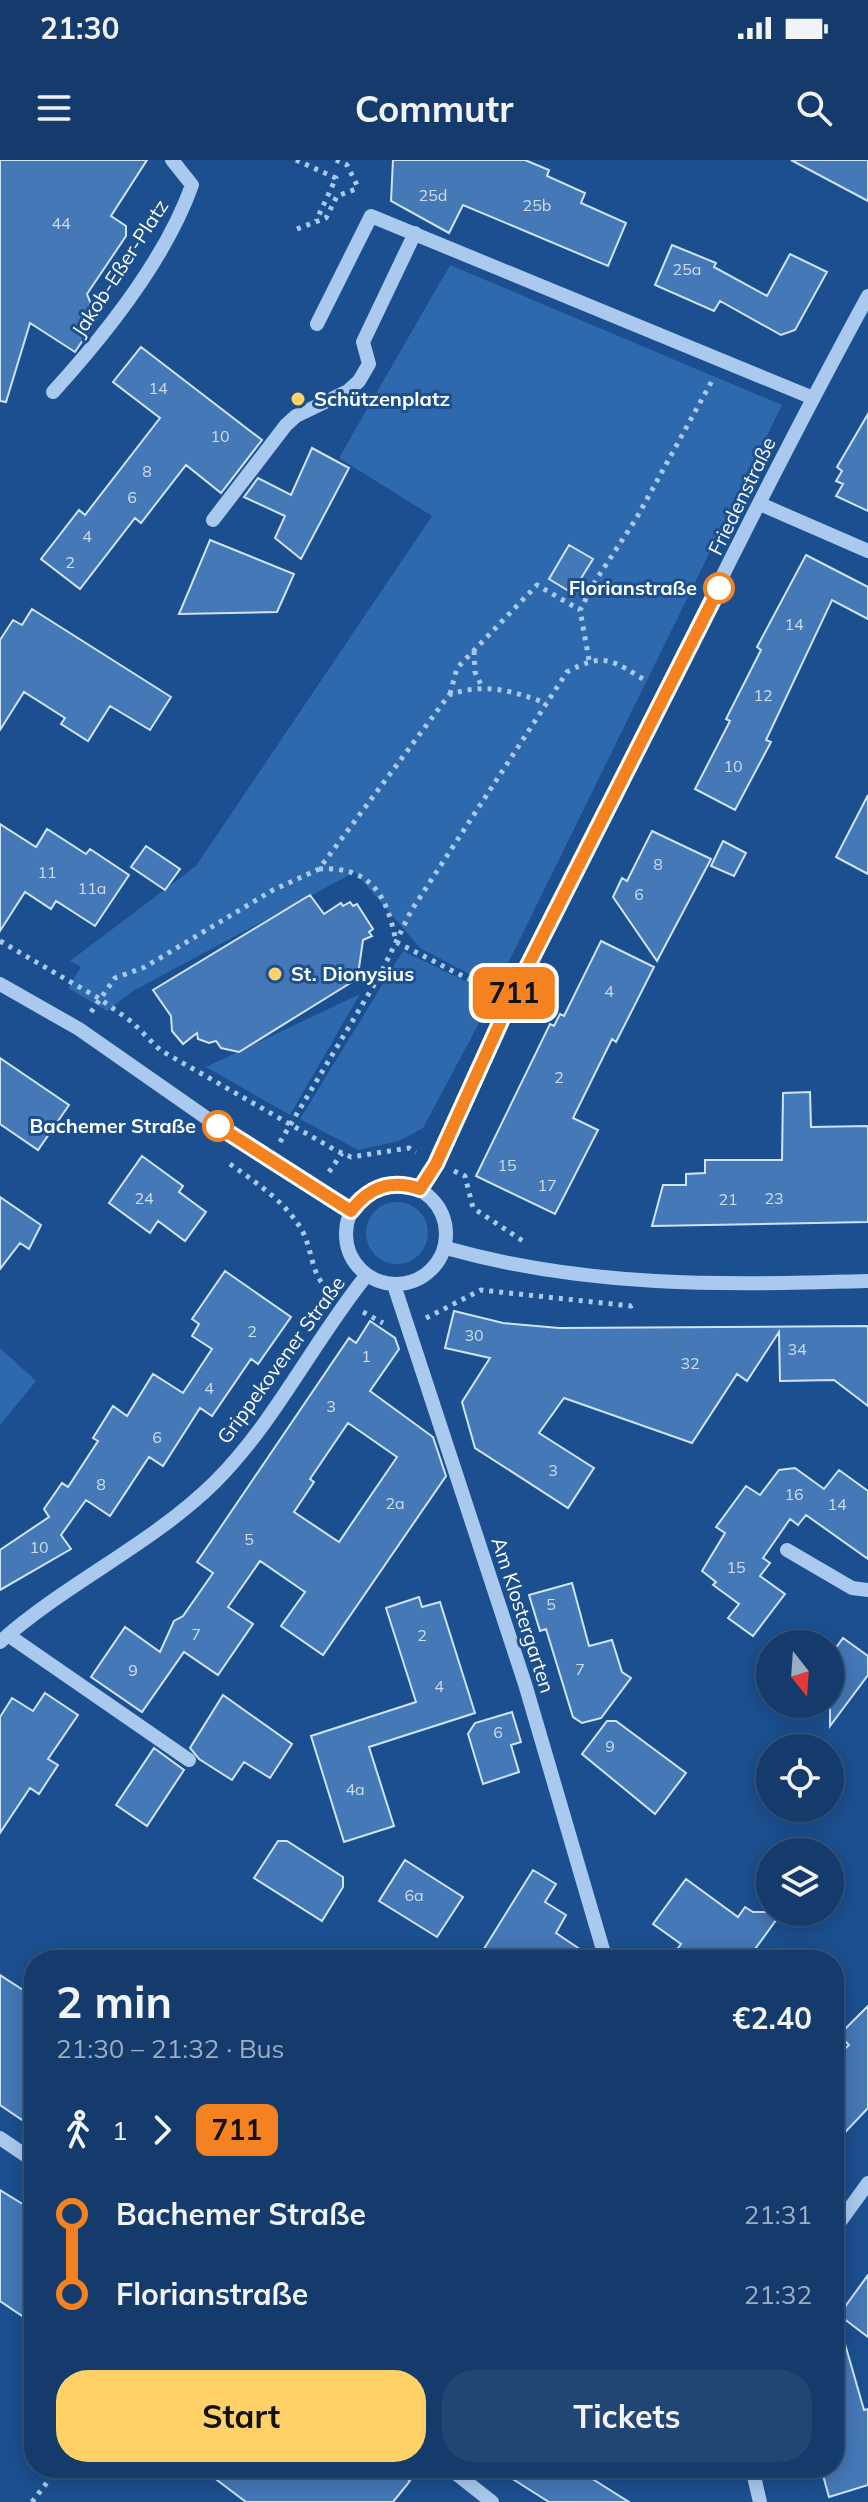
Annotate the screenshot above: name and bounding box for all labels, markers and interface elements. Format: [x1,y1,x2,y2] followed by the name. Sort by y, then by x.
[40,9,119,47] text: 21:30
[32,86,76,130] icon: menu
[355,86,513,131] text: Commutr
[792,86,836,130] icon: search
[419,185,447,205] house number: 25d
[66,194,173,341] street label: Jakob-Eßer-Platz
[523,195,551,215] house number: 25b
[51,213,71,233] house number: 44
[673,259,701,279] house number: 25a
[148,378,168,398] house number: 14
[314,386,450,411] place label: Schützenplatz
[289,390,307,408] marker: Schützenplatz
[210,426,230,446] house number: 10
[702,433,781,559] street label: Friedenstraße
[142,461,152,481] house number: 8
[127,487,137,507] house number: 6
[82,526,92,546] house number: 4
[65,552,75,572] house number: 2
[704,573,734,603] marker: Florianstraße
[569,575,697,600] place label: Florianstraße
[784,614,804,634] house number: 14
[753,685,773,705] house number: 12
[723,756,743,776] house number: 10
[653,854,663,874] house number: 8
[37,862,57,882] house number: 11
[78,878,106,898] house number: 11a
[634,884,644,904] house number: 6
[291,961,414,986] place label: St. Dionysius
[266,965,284,983] marker: St. Dionysius
[468,967,560,1019] line badge: 711
[489,975,539,1010] text: 711
[604,981,614,1001] house number: 4
[554,1067,564,1087] house number: 2
[203,1111,233,1141] marker: Bachemer Straße
[29,1113,196,1138] place label: Bachemer Straße
[497,1155,517,1175] house number: 15
[537,1175,557,1195] house number: 17
[134,1188,154,1208] house number: 24
[764,1188,784,1208] house number: 23
[718,1189,738,1209] house number: 21
[211,1271,350,1449] street label: Grippekovener Straße
[247,1321,257,1341] house number: 2
[464,1325,484,1345] house number: 30
[787,1339,807,1359] house number: 34
[361,1346,371,1366] house number: 1
[680,1353,700,1373] house number: 32
[204,1378,214,1398] house number: 4
[326,1396,336,1416] house number: 3
[152,1427,162,1447] house number: 6
[548,1460,558,1480] house number: 3
[96,1474,106,1494] house number: 8
[784,1484,804,1504] house number: 16
[385,1493,405,1513] house number: 2a
[827,1494,847,1514] house number: 14
[244,1529,254,1549] house number: 5
[486,1534,560,1696] street label: Am Klostergarten
[29,1537,49,1557] house number: 10
[726,1557,746,1577] house number: 15
[546,1594,556,1614] house number: 5
[191,1624,201,1644] house number: 7
[417,1625,427,1645] house number: 2
[756,1630,844,1718] north arrow
[756,1630,844,1926] map controls
[575,1659,585,1679] house number: 7
[128,1660,138,1680] house number: 9
[434,1676,444,1696] house number: 4
[493,1722,503,1742] house number: 6
[756,1734,844,1822] button: locate
[605,1736,615,1756] house number: 9
[345,1779,365,1799] house number: 4a
[756,1838,844,1926] button: layers
[404,1885,424,1905] house number: 6a
[56,1974,172,2029] text: 2 min
[733,1999,812,2037] text: €2.40
[56,2032,285,2065] text: 21:30 – 21:32 · Bus
[56,2108,100,2152] icon: walk
[140,2108,184,2152] icon: forward
[212,2112,262,2147] text: 711
[112,2114,128,2147] text: 1
[116,2195,366,2233] text: Bachemer Straße
[744,2198,812,2231] text: 21:31
[116,2275,308,2313] text: Florianstraße
[744,2278,812,2311] text: 21:32
[56,2370,426,2462] button: Start
[442,2370,812,2462] button: Tickets

